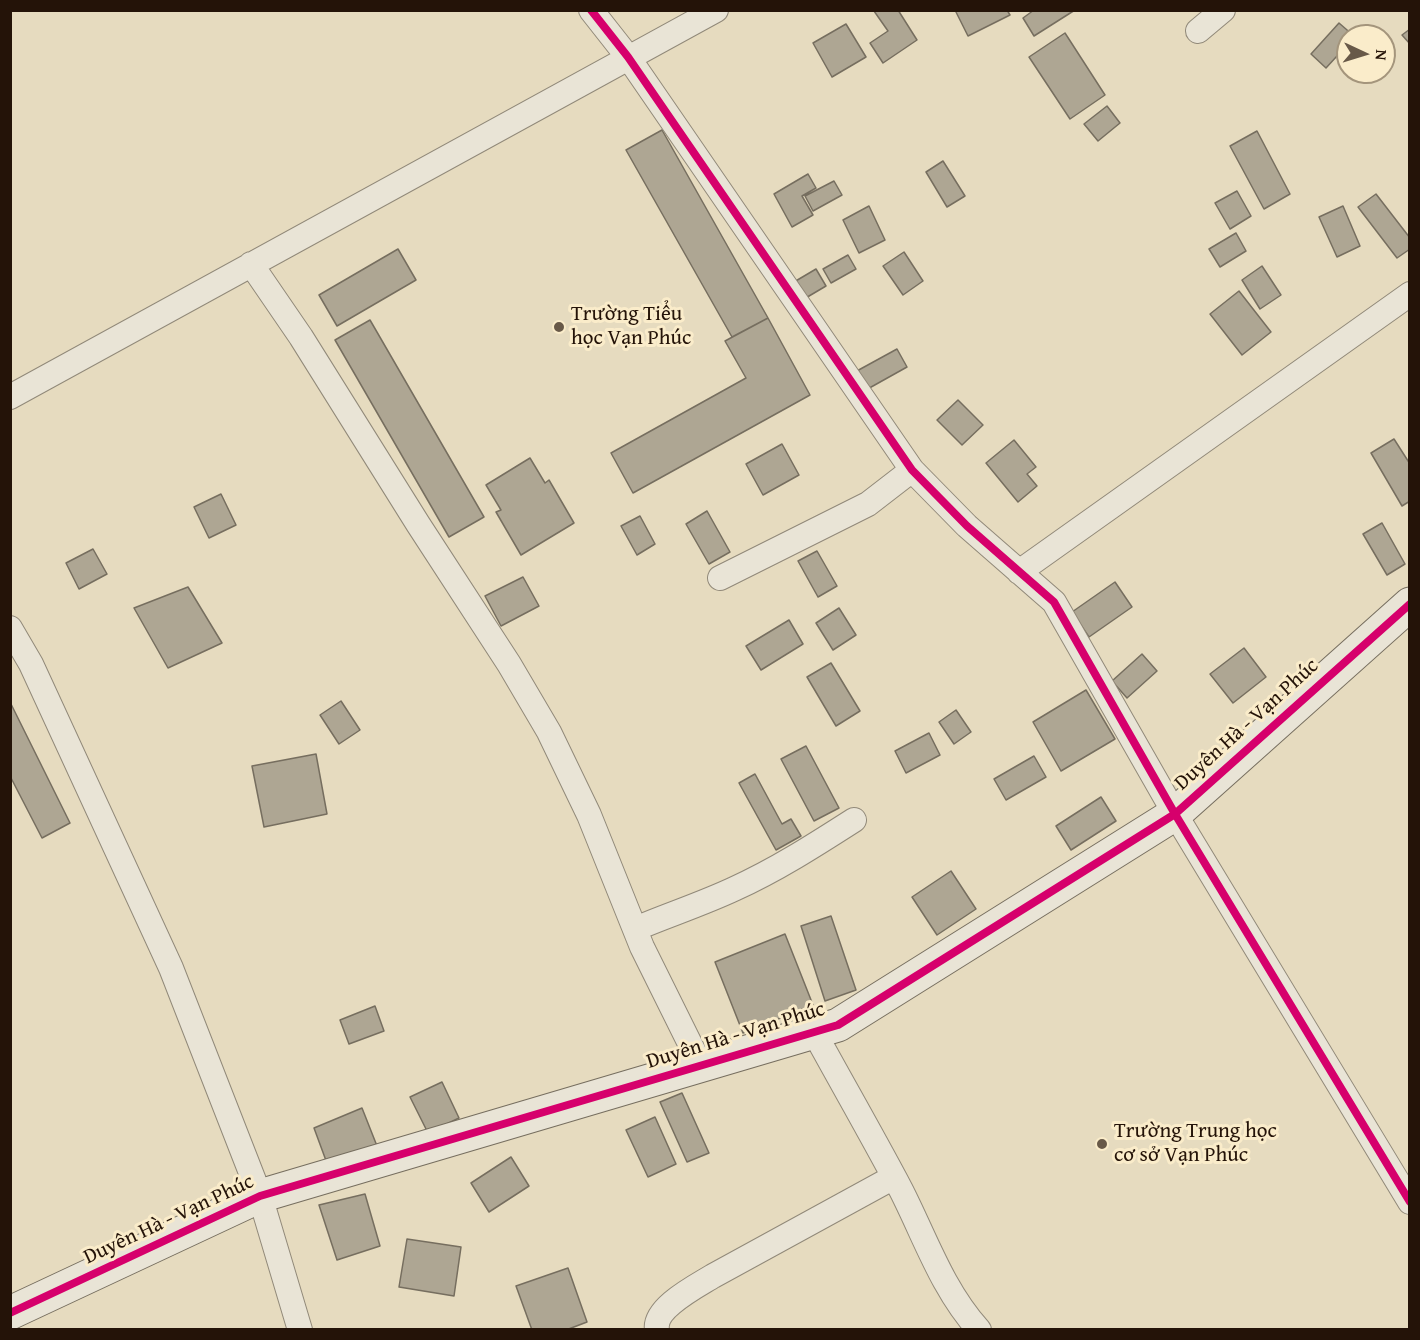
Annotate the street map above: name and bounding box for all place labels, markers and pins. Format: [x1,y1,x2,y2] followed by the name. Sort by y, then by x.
[571,302,691,352] place label: Trường Tiểu học Vạn Phúc
[552,320,566,334] marker: Trường Tiểu học Vạn Phúc
[1114,1119,1277,1169] place label: Trường Trung học cơ sở Vạn Phúc
[1095,1137,1109,1151] marker: Trường Trung học cơ sở Vạn Phúc

